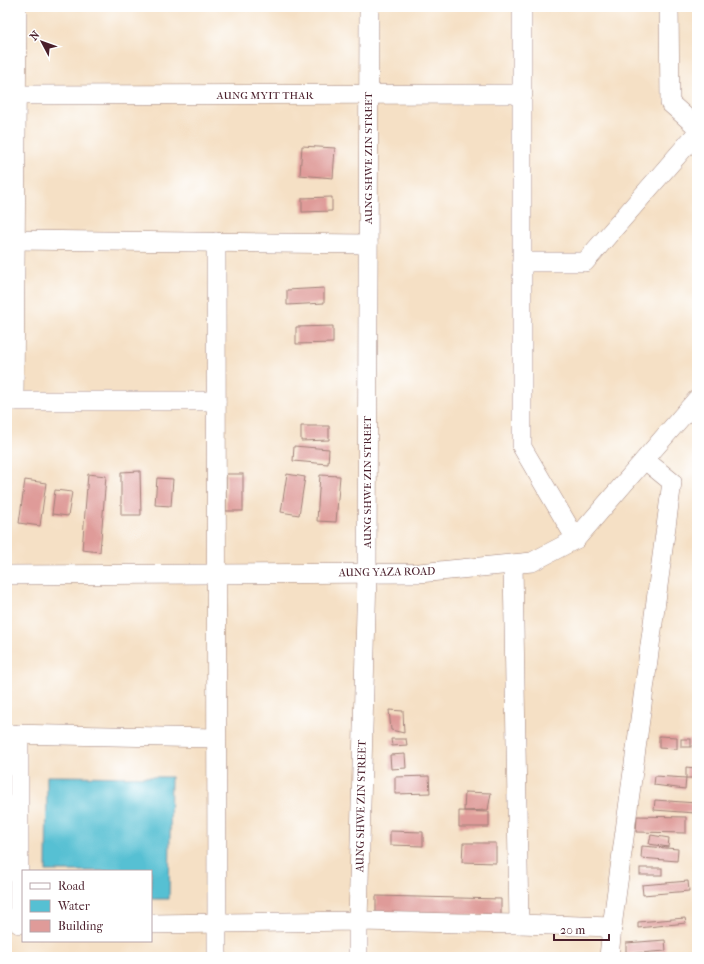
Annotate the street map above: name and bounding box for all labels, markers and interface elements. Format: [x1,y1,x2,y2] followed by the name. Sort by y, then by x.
[22,22,62,62] north arrow
[27,28,43,43] text: N
[216,89,314,102] street label: AUNG MYIT THAR
[362,91,375,225] street label: AUNG SHWE ZIN STREET
[361,415,374,549] street label: AUNG SHWE ZIN STREET
[338,565,435,579] street label: AUNG YAZA ROAD
[353,739,369,873] street label: AUNG SHWE ZIN STREET
[22,870,152,942] legend
[58,879,85,893] text: Road
[57,899,91,913] text: Water
[554,916,609,942] scale bar
[58,919,103,933] text: Building
[560,923,585,937] text: 20 m

